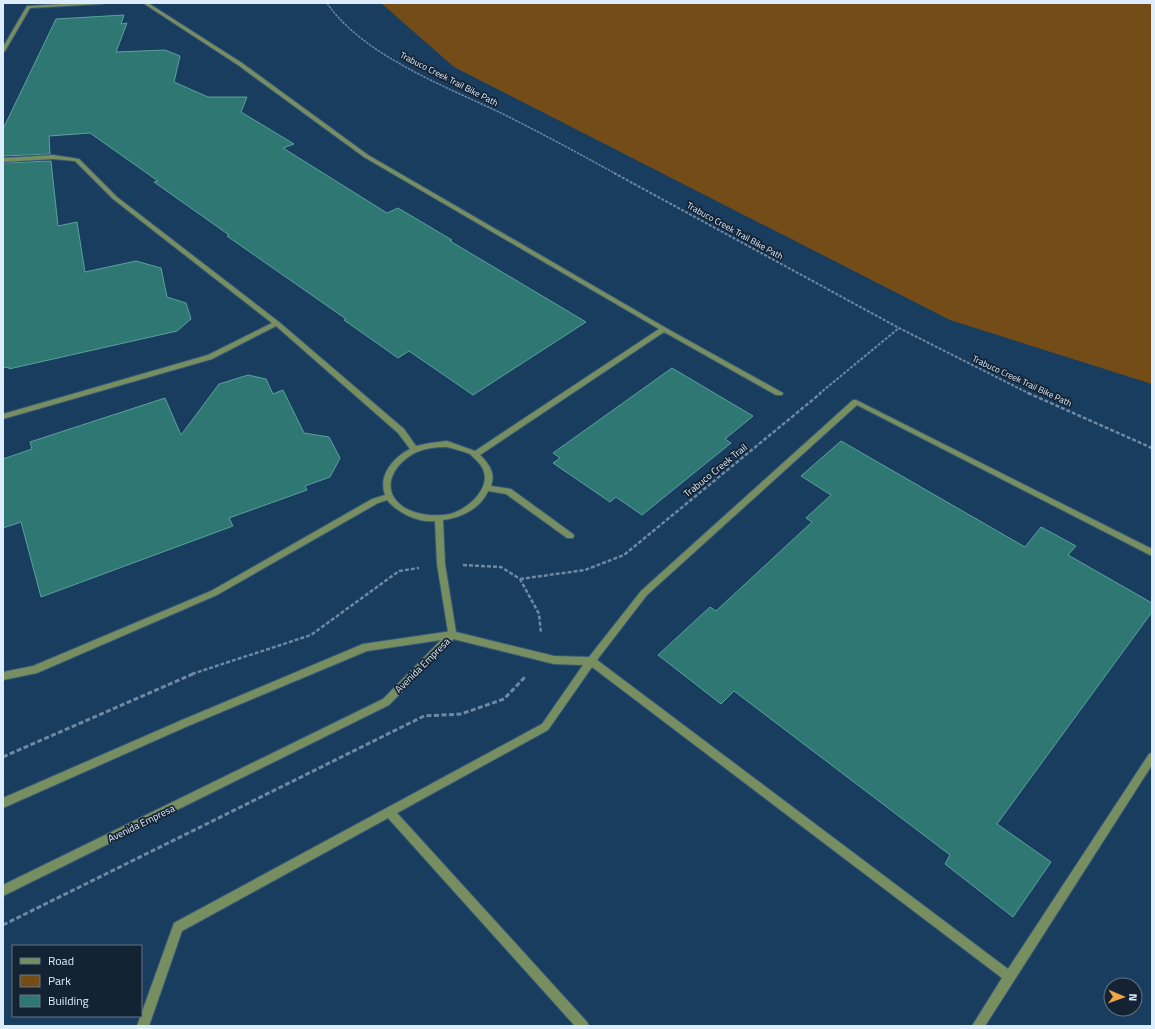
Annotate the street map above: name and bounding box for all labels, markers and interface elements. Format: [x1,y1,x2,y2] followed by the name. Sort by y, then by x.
[398,48,501,109] street label: Trabuco Creek Trail Bike Path
[685,199,786,263] street label: Trabuco Creek Trail Bike Path
[970,352,1074,409] street label: Trabuco Creek Trail Bike Path
[680,440,751,501] street label: Trabuco Creek Trail
[391,634,453,696] street label: Avenida Empresa
[105,801,177,846] street label: Avenida Empresa
[12,945,142,1017] legend
[48,951,74,970] text: Road
[48,971,71,990] text: Park
[1103,977,1143,1017] north arrow
[48,991,89,1010] text: Building
[1125,993,1141,1001] text: N

